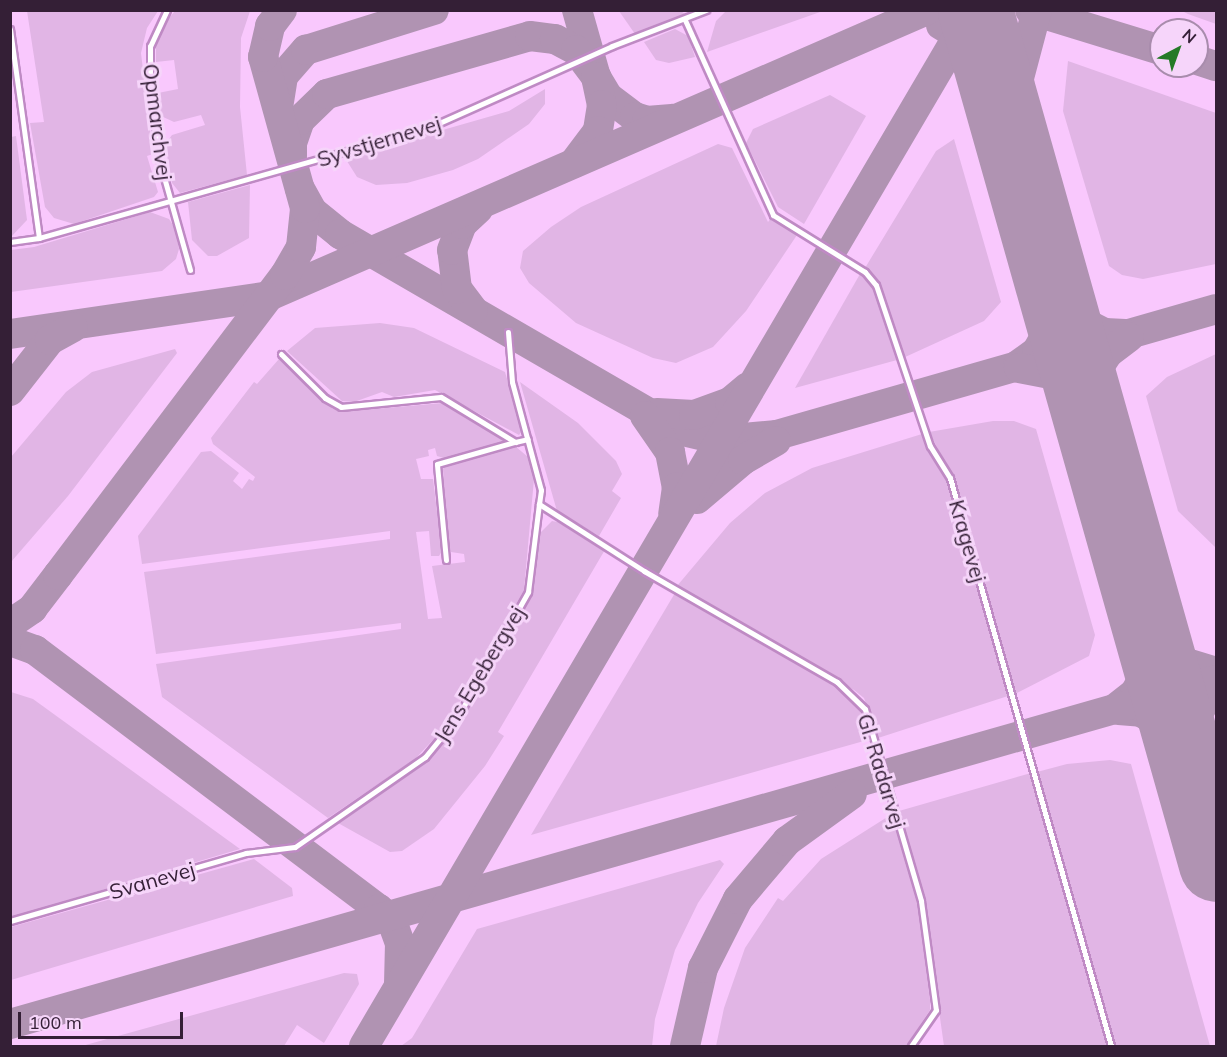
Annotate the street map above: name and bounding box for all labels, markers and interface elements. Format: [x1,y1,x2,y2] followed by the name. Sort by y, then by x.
[1149,18,1209,78] north arrow
[1178,24,1201,47] text: N
[138,62,178,182] street label: Opmarchvej
[314,110,444,172] street label: Syvstjernevej
[944,497,992,585] street label: Kragevej
[428,601,530,747] street label: Jens Egebergvej
[853,711,911,831] street label: Gl. Radarvej
[106,856,198,904] street label: Svanevej
[21,1000,186,1038] scale bar
[29,1011,82,1034] text: 100 m

